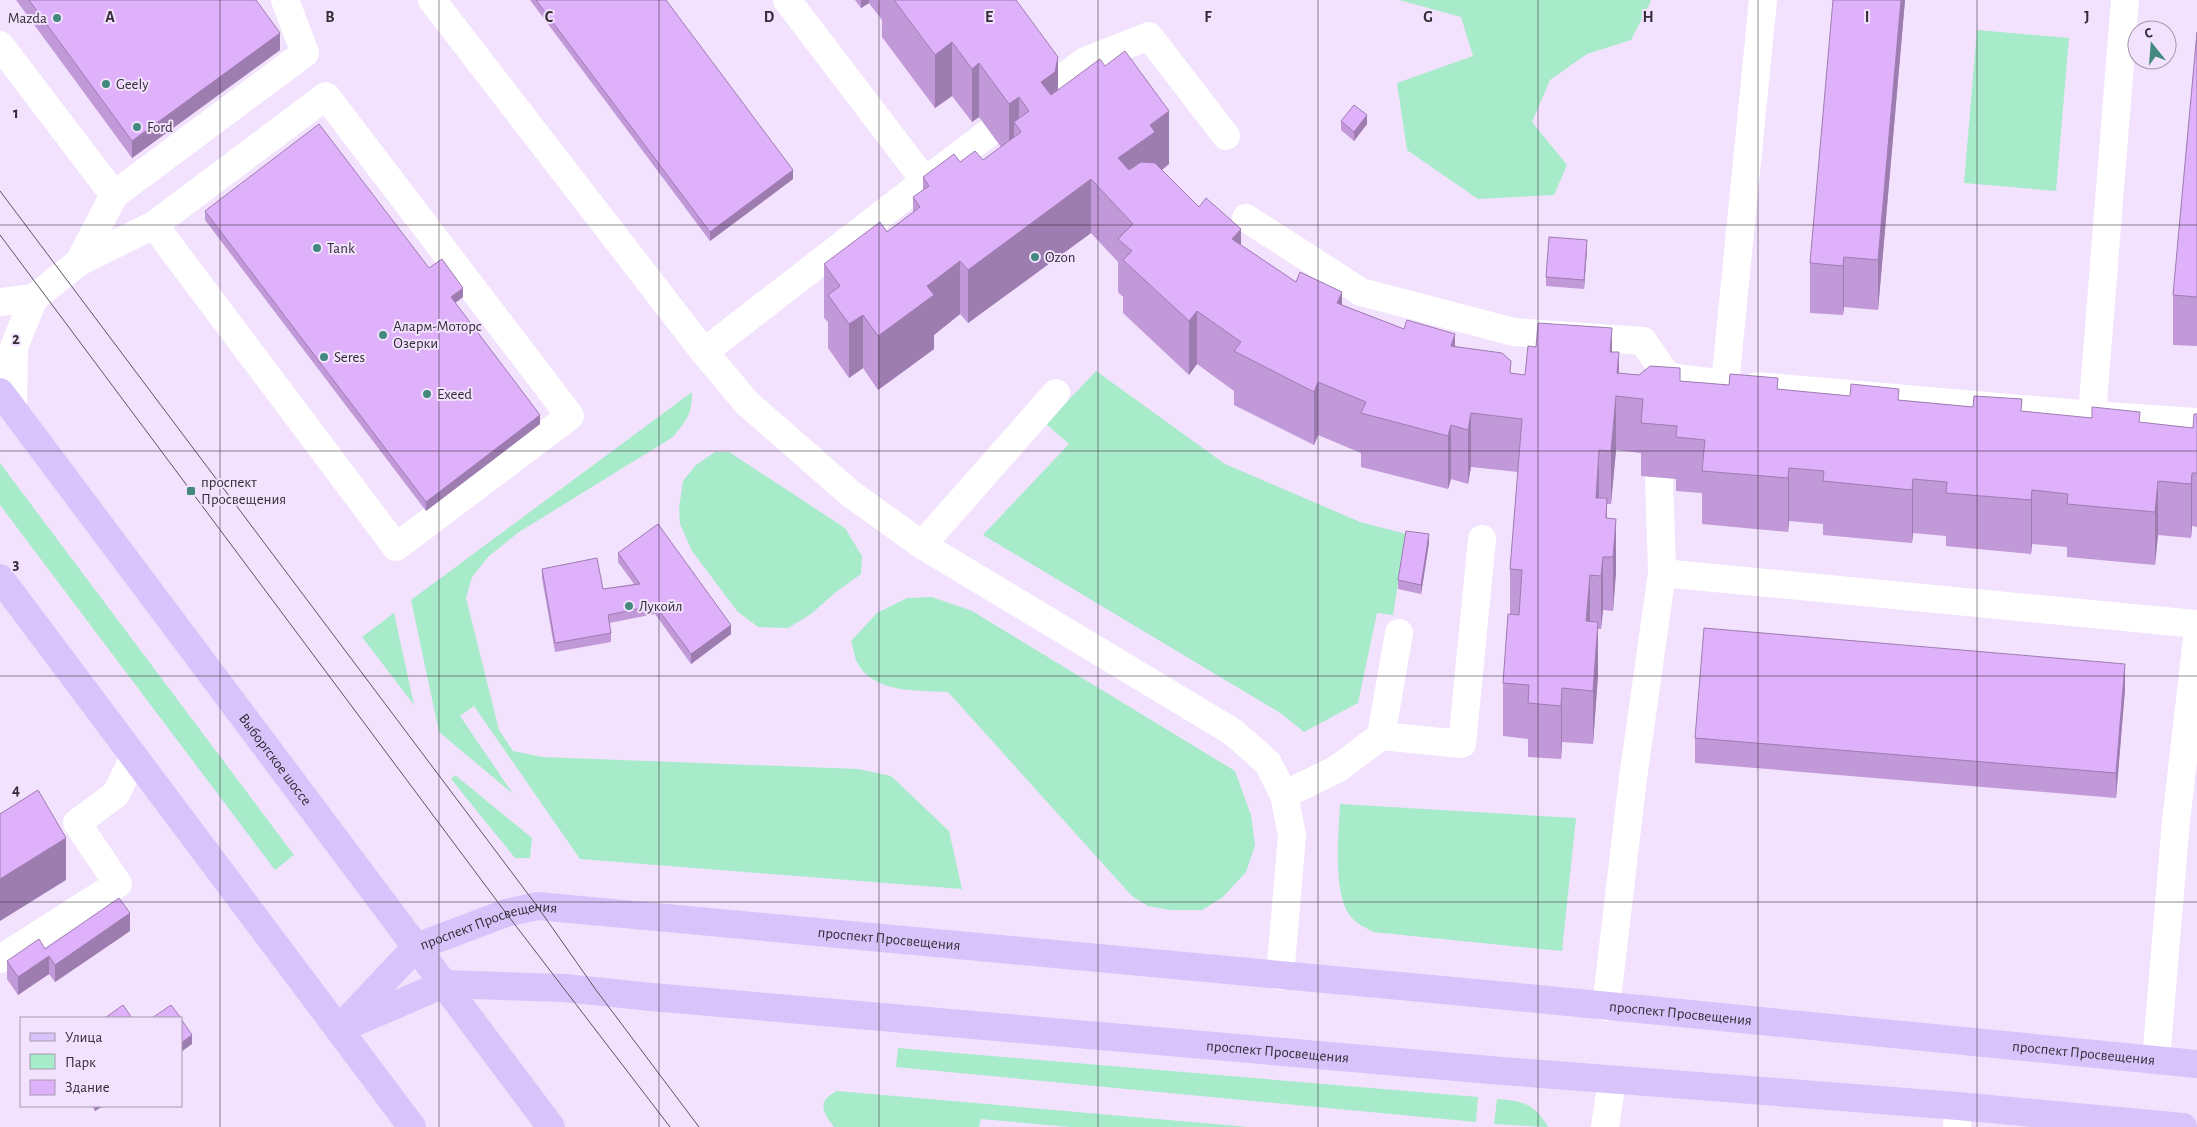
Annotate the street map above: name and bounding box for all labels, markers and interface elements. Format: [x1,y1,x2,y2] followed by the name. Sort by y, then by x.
[105,9,115,25] text: A
[325,9,335,25] text: B
[545,9,554,25] text: C
[764,9,775,25] text: D
[985,9,993,25] text: E
[1204,9,1212,25] text: F
[1423,9,1433,25] text: G
[1642,9,1654,25] text: H
[1865,9,1869,25] text: I
[2084,9,2090,25] text: J
[8,11,47,26] place label: Mazda
[51,12,63,24] marker: Mazda
[2127,20,2177,70] north arrow
[2143,26,2154,41] text: С
[116,77,149,92] place label: Geely
[100,78,112,90] marker: Geely
[13,105,19,121] text: 1
[147,120,173,135] place label: Ford
[131,121,143,133] marker: Ford
[327,241,355,256] place label: Tank
[311,242,323,254] marker: Tank
[1045,250,1075,265] place label: Ozon
[1029,251,1041,263] marker: Ozon
[393,319,482,351] place label: Аларм-Моторс Озерки
[377,329,389,341] marker: Аларм-Моторс Озерки
[12,331,20,347] text: 2
[334,350,365,365] place label: Seres
[318,351,330,363] marker: Seres
[437,387,472,402] place label: Exeed
[421,388,433,400] marker: Exeed
[201,475,286,507] place label: проспект Просвещения
[185,485,197,497] marker: проспект Просвещения
[13,556,20,572] text: 3
[639,599,683,614] place label: Лукойл
[623,600,635,612] marker: Лукойл
[236,710,315,808] street label: Выборгское шоссе
[12,782,20,798] text: 4
[418,898,558,952] street label: проспект Просвещения
[817,925,961,953] street label: проспект Просвещения
[1608,999,1753,1028] street label: проспект Просвещения
[20,1017,182,1107] legend
[65,1030,102,1045] text: Улица
[1206,1038,1350,1065] street label: проспект Просвещения
[2011,1038,2156,1067] street label: проспект Просвещения
[65,1055,96,1070] text: Парк
[65,1080,110,1095] text: Здание

